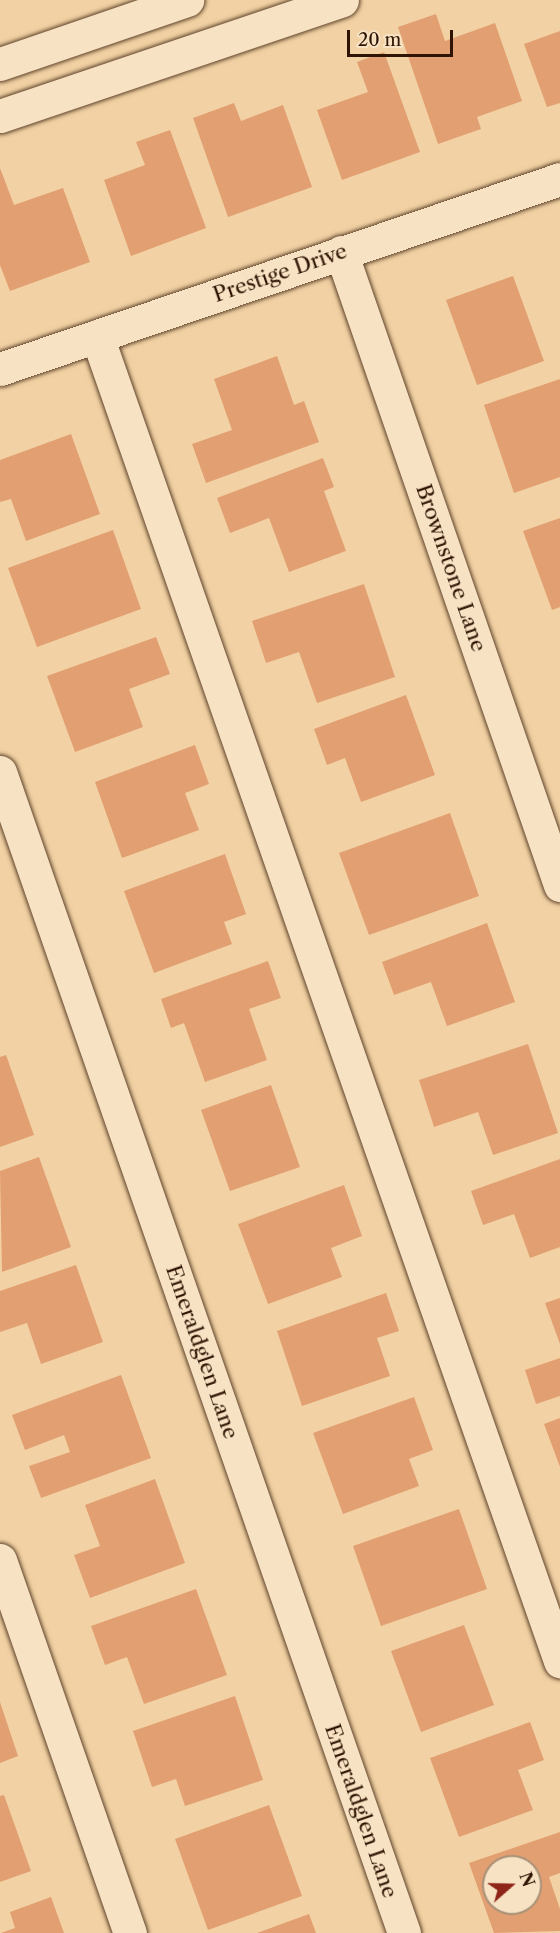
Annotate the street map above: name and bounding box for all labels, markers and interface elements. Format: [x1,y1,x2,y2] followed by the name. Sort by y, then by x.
[350,18,456,56] scale bar
[358,29,401,51] text: 20 m
[210,238,350,308] street label: Prestige Drive
[411,481,491,655] street label: Brownstone Lane
[160,1262,244,1442] street label: Emeraldglen Lane
[319,1721,403,1901] street label: Emeraldglen Lane
[482,1855,542,1915] north arrow
[515,1870,539,1889] text: N

